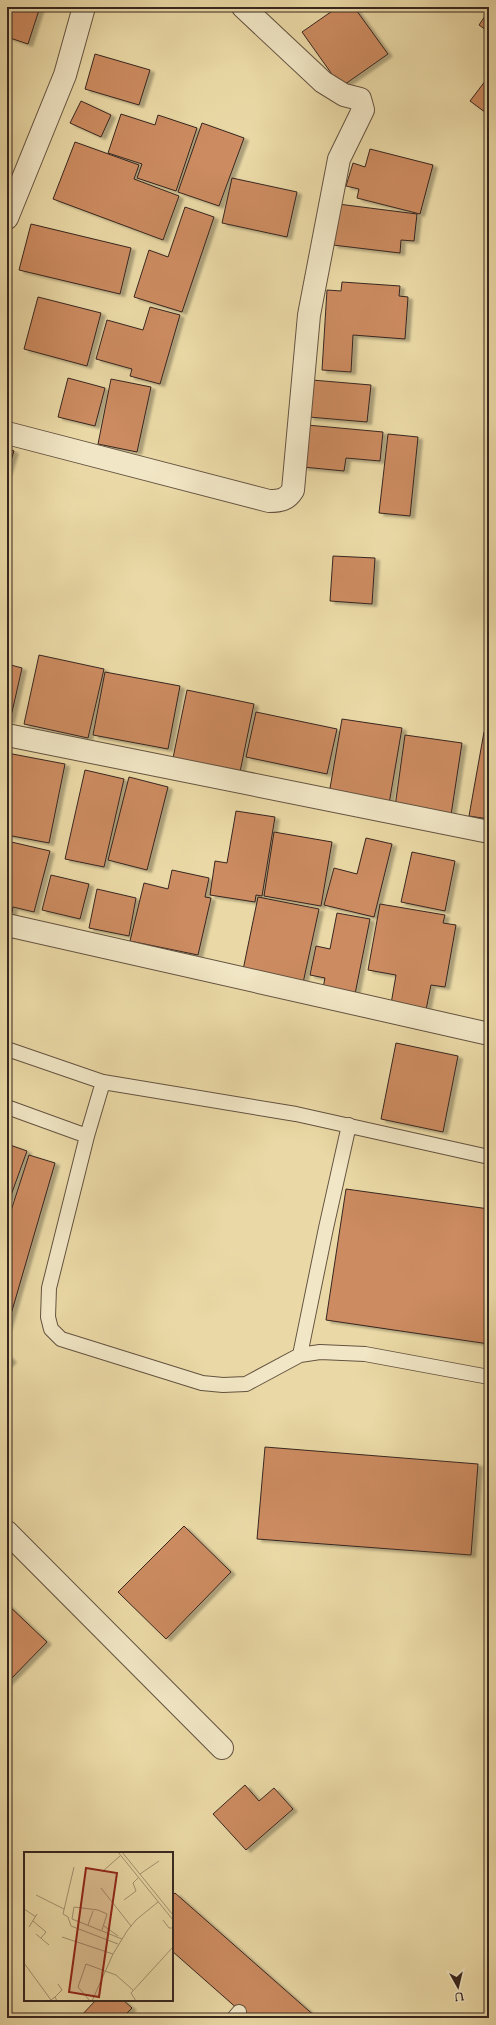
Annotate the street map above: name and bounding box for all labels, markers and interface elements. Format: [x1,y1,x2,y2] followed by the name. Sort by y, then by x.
[24,1852,173,2001] inset map
[438,1967,478,2007] north arrow
[454,1987,466,2004] text: U

